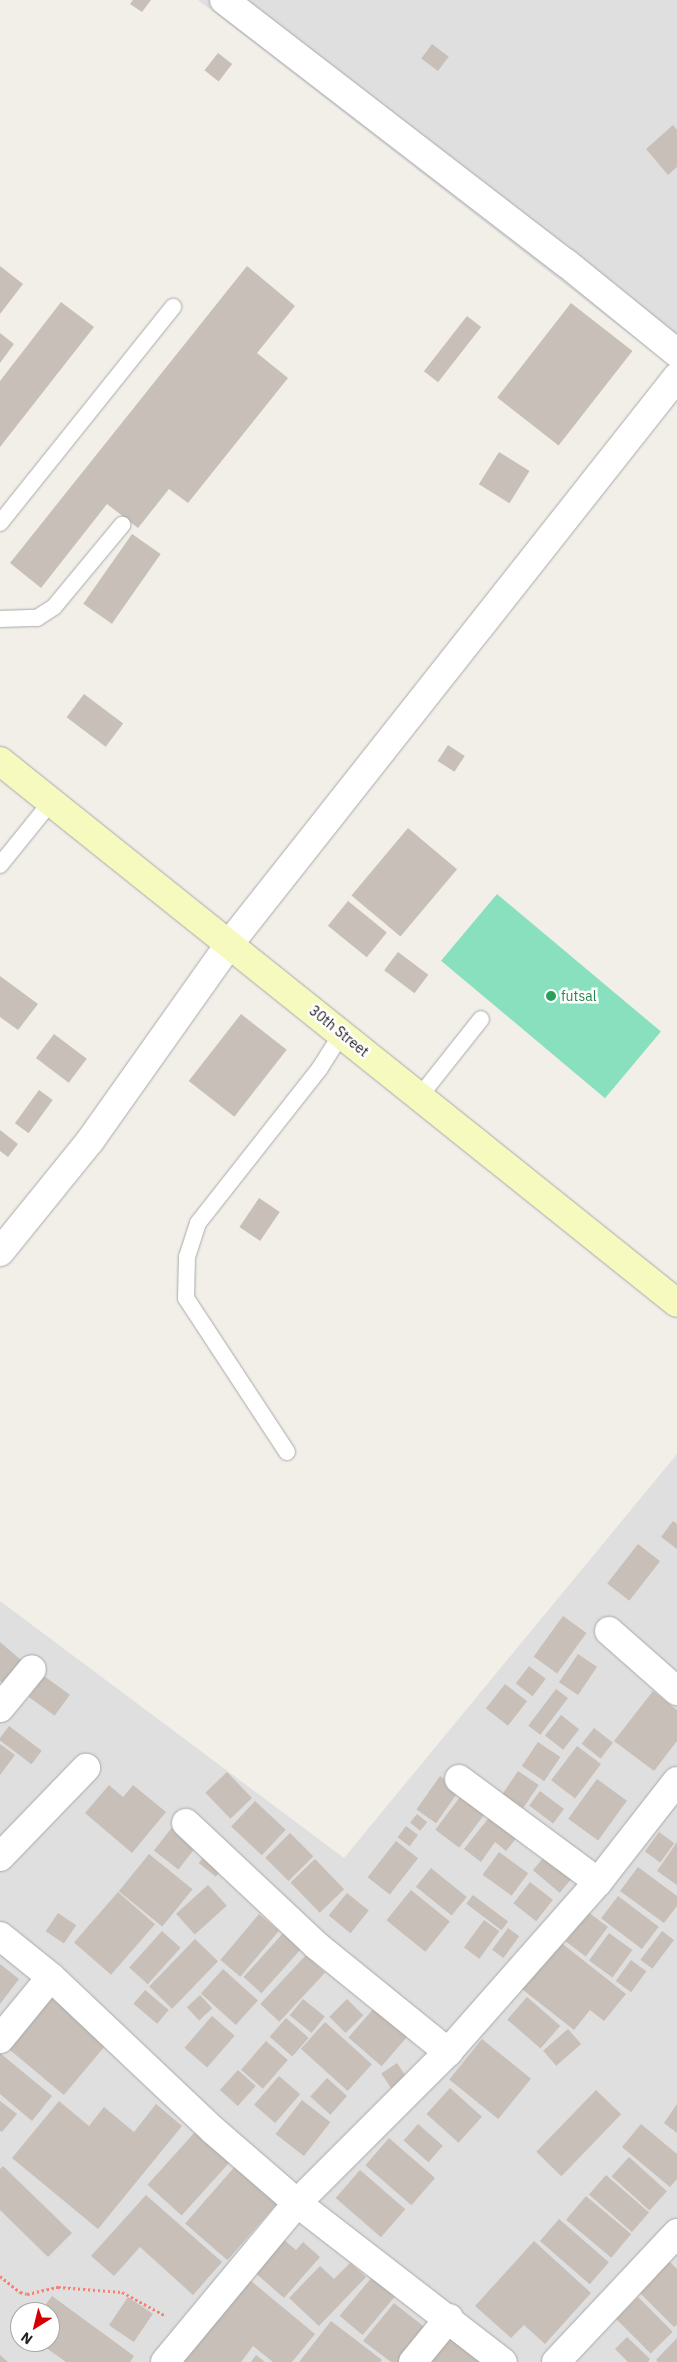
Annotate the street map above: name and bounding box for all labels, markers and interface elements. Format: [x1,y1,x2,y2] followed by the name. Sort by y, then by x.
[561,988,597,1004] place label: futsal
[545,990,557,1002] marker: futsal
[306,1002,372,1060] street label: 30th Street
[10,2302,60,2352] north arrow
[17,2328,36,2349] text: N

